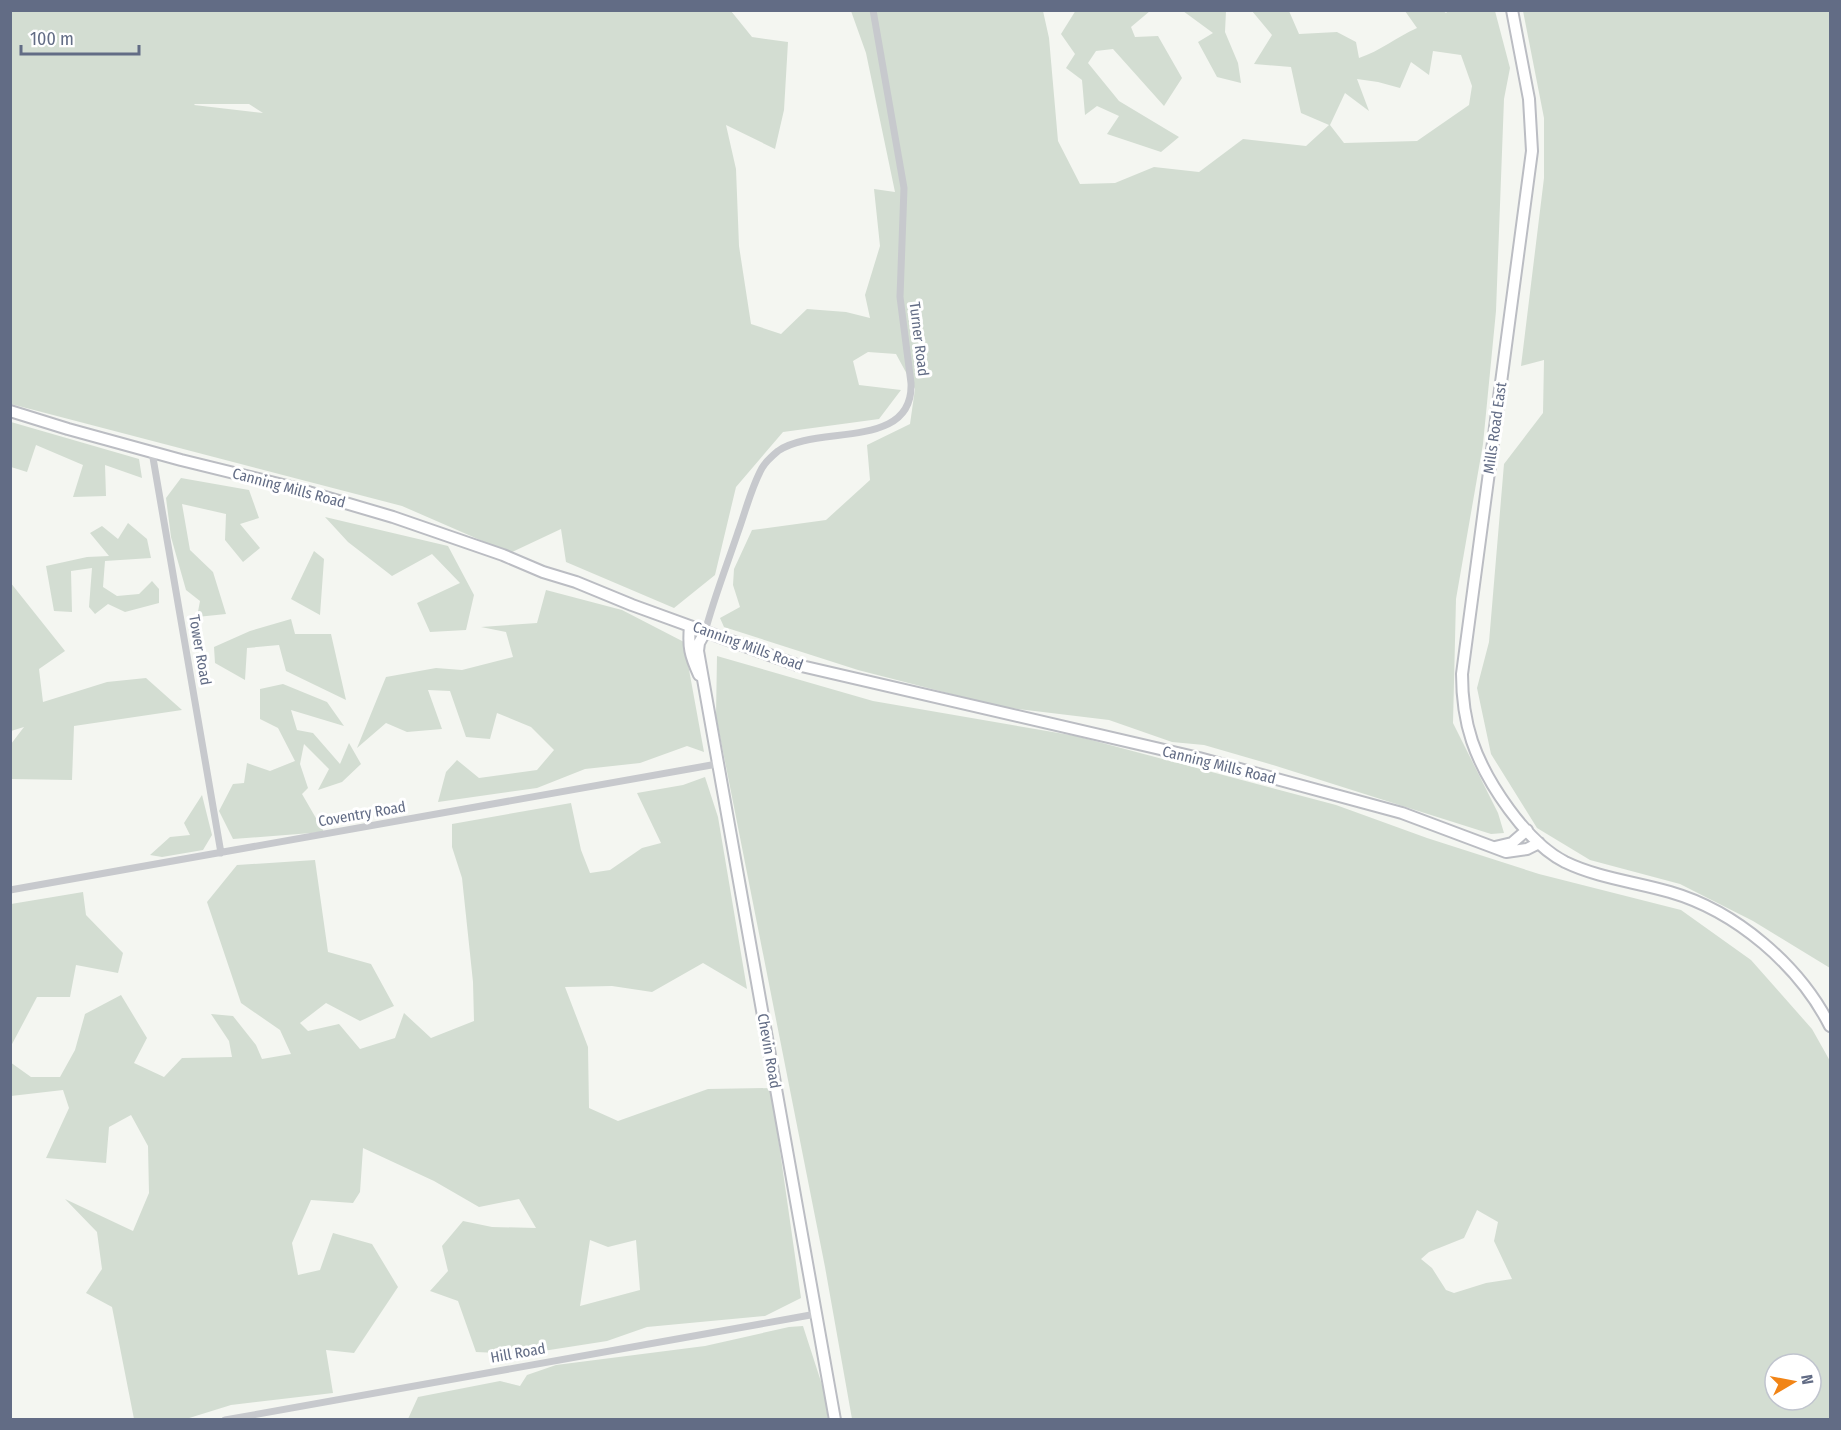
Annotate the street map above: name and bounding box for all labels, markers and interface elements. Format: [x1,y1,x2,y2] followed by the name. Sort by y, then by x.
[21,18,140,56] scale bar
[30,28,74,50] text: 100 m
[906,301,932,377] street label: Turner Road
[1480,381,1510,475] street label: Mills Road East
[231,464,347,512] street label: Canning Mills Road
[185,613,215,687] street label: Tower Road
[690,618,806,674] street label: Canning Mills Road
[1160,742,1278,788] street label: Canning Mills Road
[317,797,407,831] street label: Coventry Road
[754,1012,784,1090] street label: Chevin Road
[489,1339,547,1367] street label: Hill Road
[1763,1352,1823,1412] north arrow
[1797,1373,1817,1386] text: N

